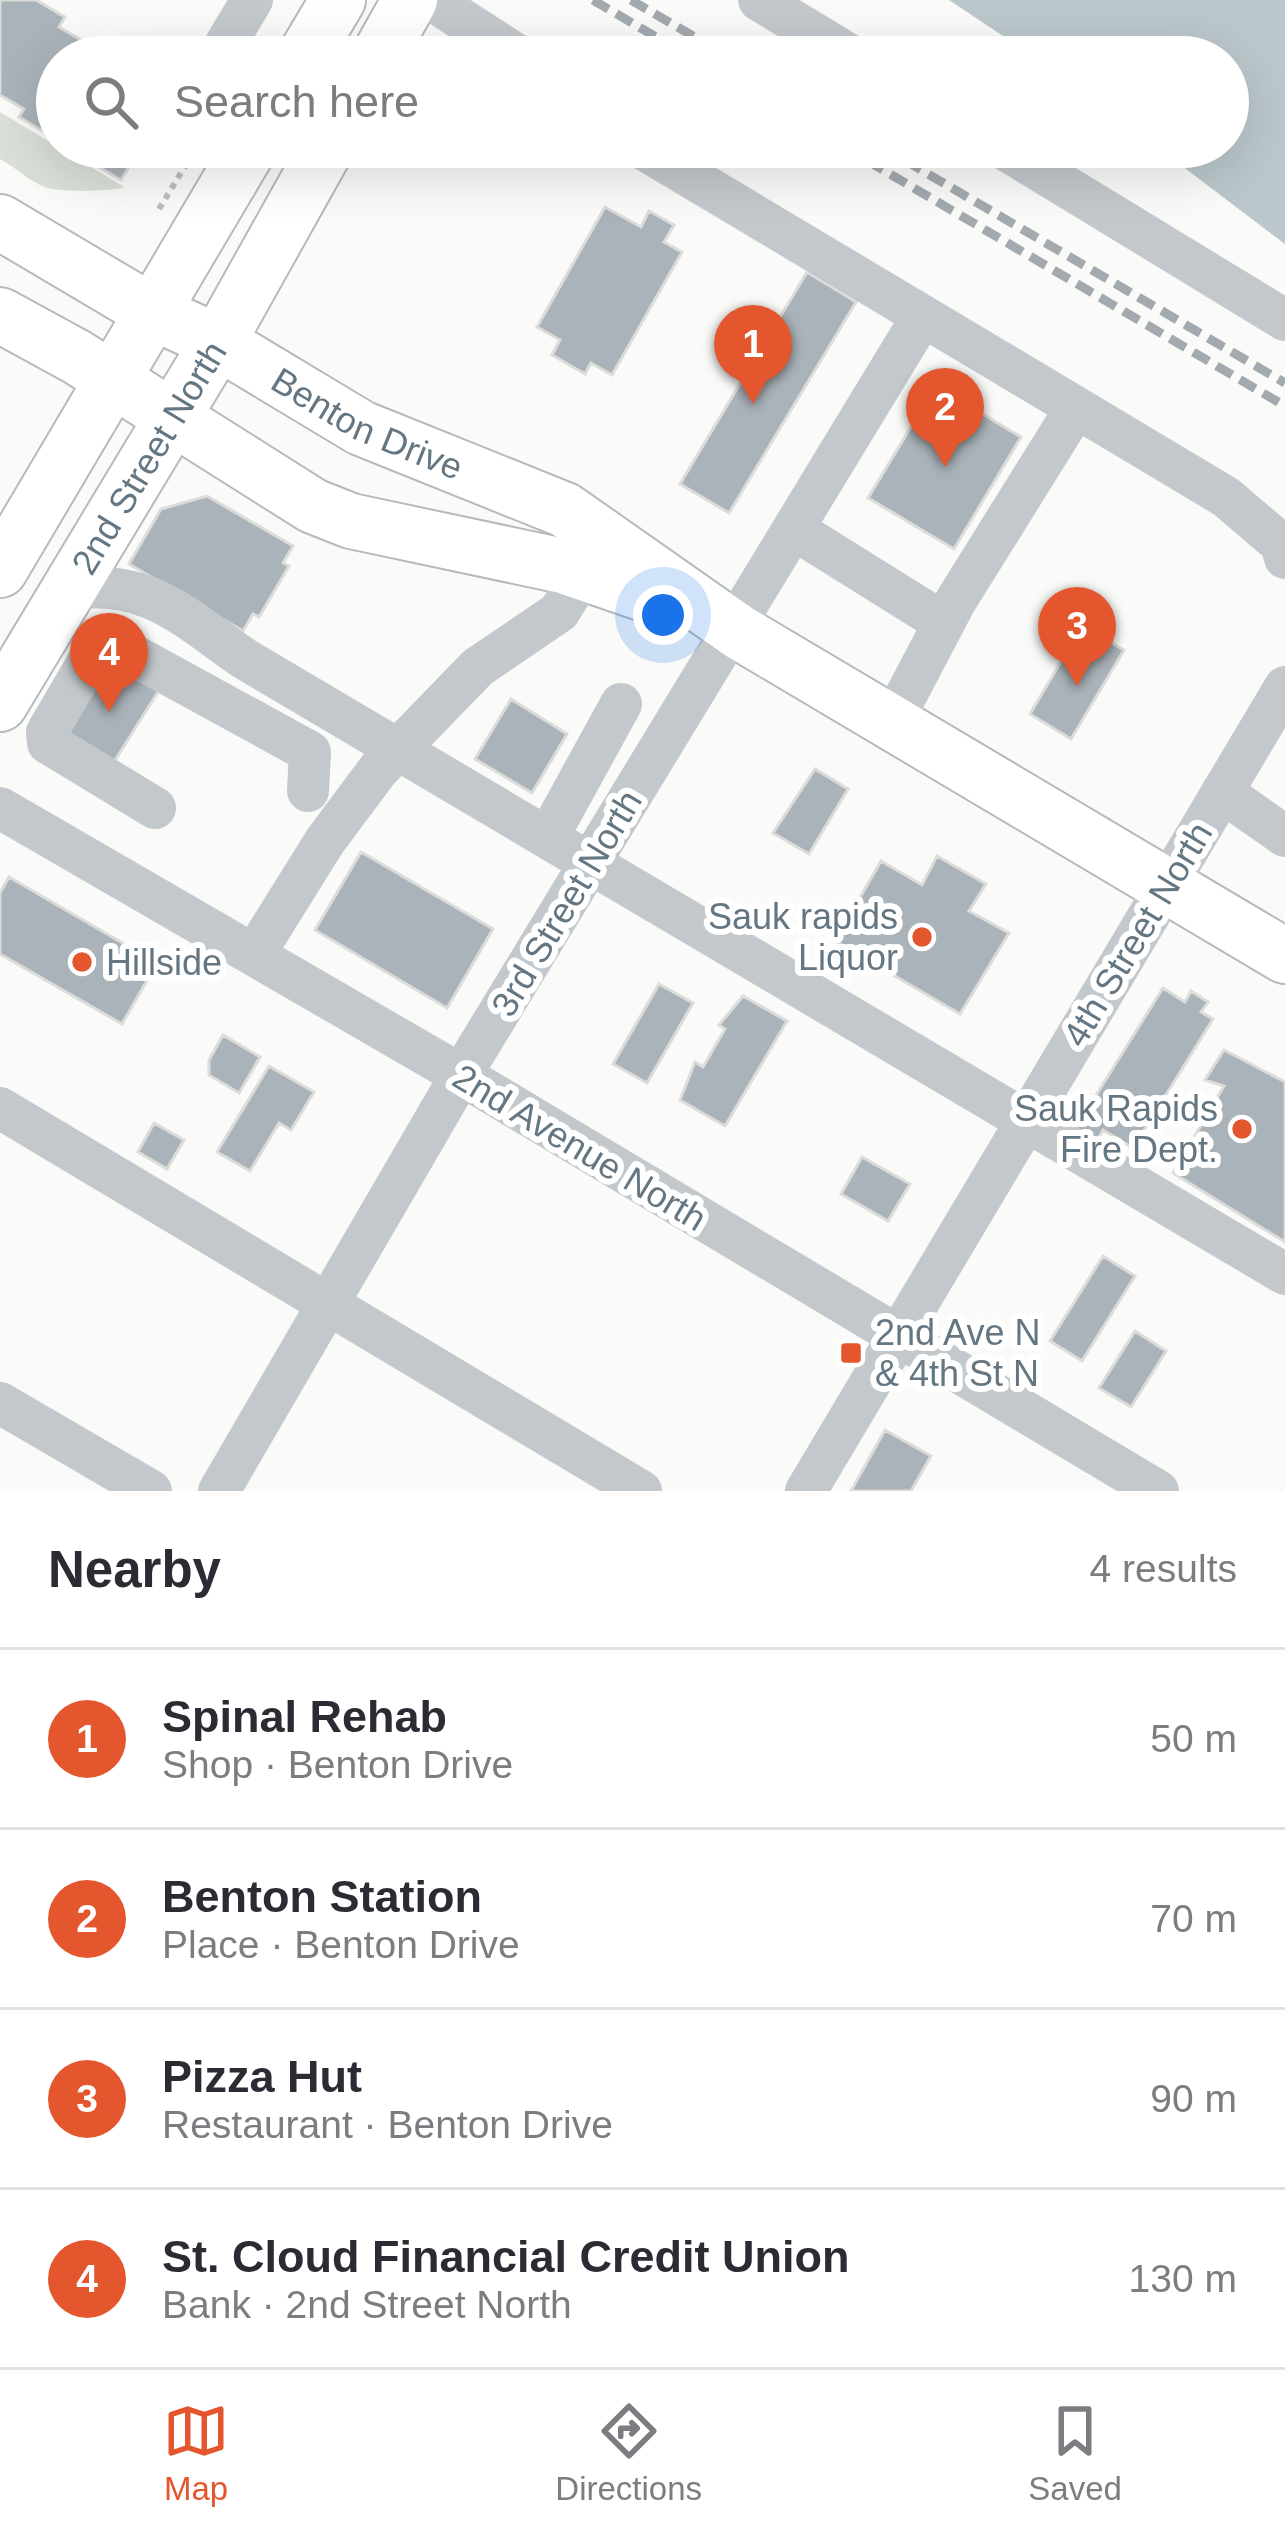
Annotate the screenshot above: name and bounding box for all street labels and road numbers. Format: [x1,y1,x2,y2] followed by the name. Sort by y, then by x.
[63,334,235,581] street label: 2nd Street North
[264,359,469,488] street label: Benton Drive
[483,783,650,1024] street label: 3rd Street North
[1054,815,1220,1054] street label: 4th Street North
[446,1056,714,1239] street label: 2nd Avenue North

